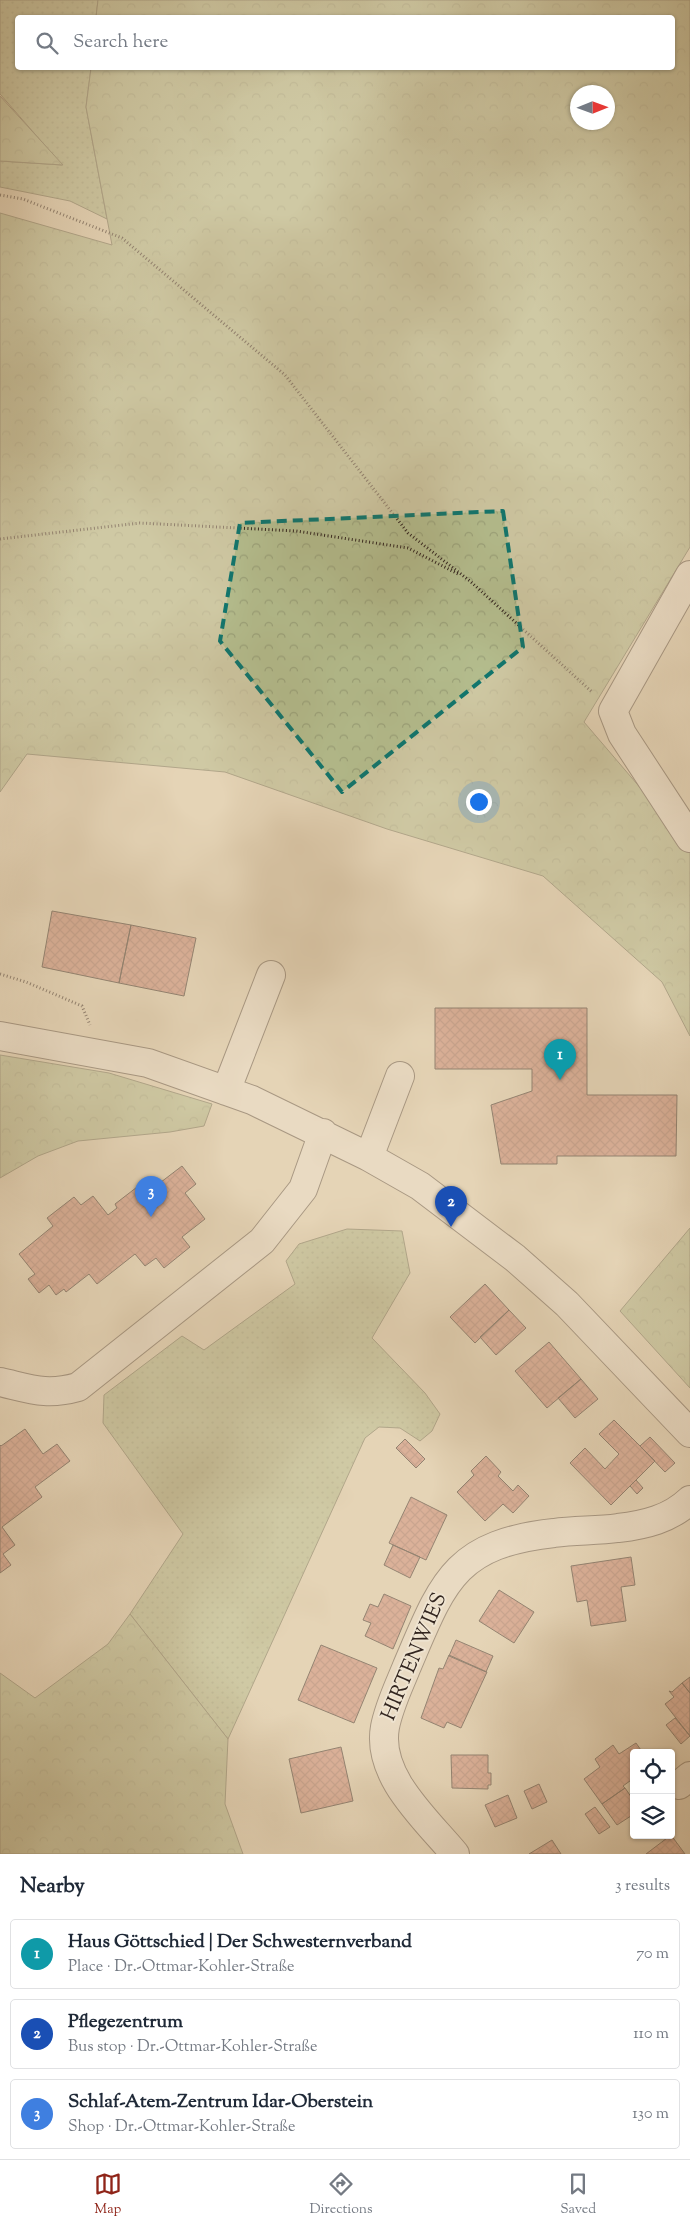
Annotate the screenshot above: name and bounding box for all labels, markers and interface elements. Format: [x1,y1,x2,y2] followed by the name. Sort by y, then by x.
[15,15,675,70] search box
[33,29,61,57] icon: search
[73,29,168,56] text: Search here
[570,85,615,130] north arrow
[466,789,492,815] your location
[544,1039,576,1080] pin: 1
[135,1176,167,1217] pin: 3
[435,1186,467,1227] pin: 2
[375,1588,455,1726] street label: HIRTENWIES
[630,1749,675,1839] map controls
[630,1749,675,1794] button: locate
[630,1794,675,1839] button: layers
[20,1872,85,1902] text: Nearby
[615,1875,670,1898] text: 3 results
[68,1929,412,1956] text: Haus Göttschied | Der Schwesternverband
[34,1943,40,1966] text: 1
[636,1943,669,1966] text: 70 m
[68,1956,295,1979] text: Place · Dr.-Ottmar-Kohler-Straße
[68,2009,183,2036] text: Pflegezentrum
[33,2023,41,2046] text: 2
[633,2023,669,2046] text: 110 m
[68,2036,317,2059] text: Bus stop · Dr.-Ottmar-Kohler-Straße
[68,2089,373,2116] text: Schlaf-Atem-Zentrum Idar-Oberstein
[34,2103,40,2126] text: 3
[632,2103,669,2126] text: 130 m
[68,2116,296,2139] text: Shop · Dr.-Ottmar-Kohler-Straße
[94,2170,122,2220] tab: Map
[309,2170,373,2220] tab: Directions
[560,2170,596,2220] tab: Saved

